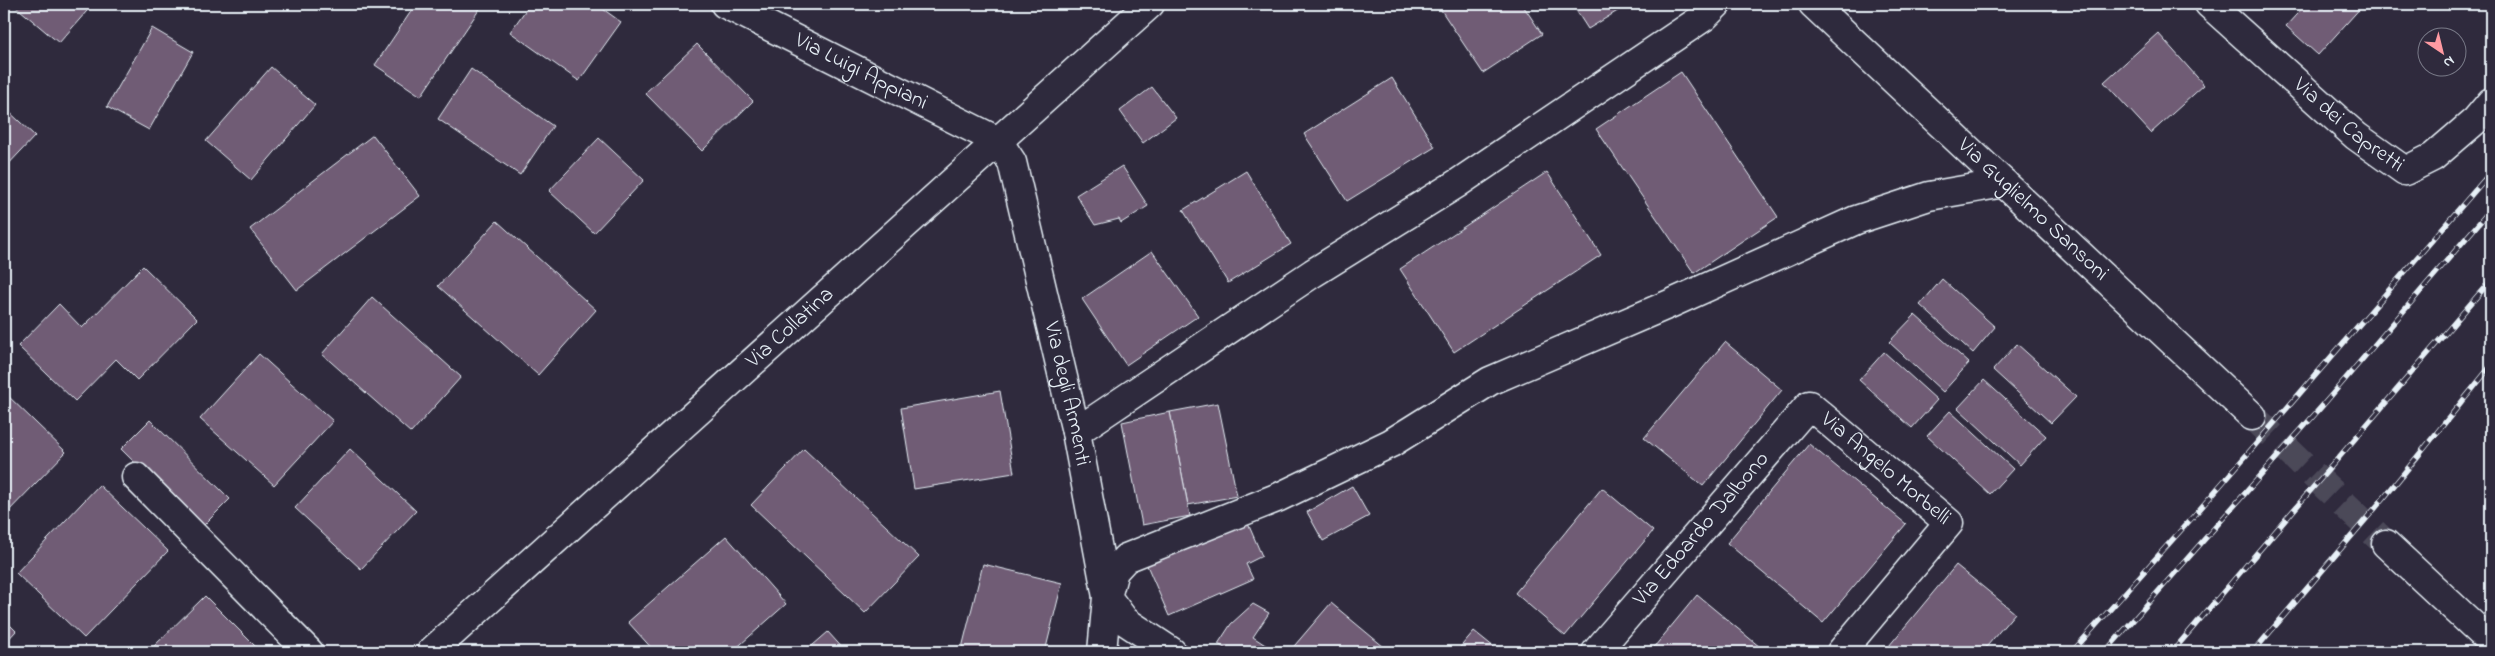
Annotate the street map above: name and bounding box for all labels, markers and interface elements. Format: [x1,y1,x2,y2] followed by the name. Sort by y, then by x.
[788,25,933,119] street label: Via Luigi Appiani
[2418,28,2468,78] north arrow
[2439,50,2458,73] text: N
[2285,70,2410,181] street label: Via dei Capretti
[1949,130,2116,289] street label: Via Guglielmo Sansoni
[739,280,842,377] street label: Via Collatina
[1034,318,1098,469] street label: Via degli Armenti
[1812,404,1958,534] street label: Via Angelo Morbelli
[1625,445,1778,614] street label: Via Edoardo Dalbono

